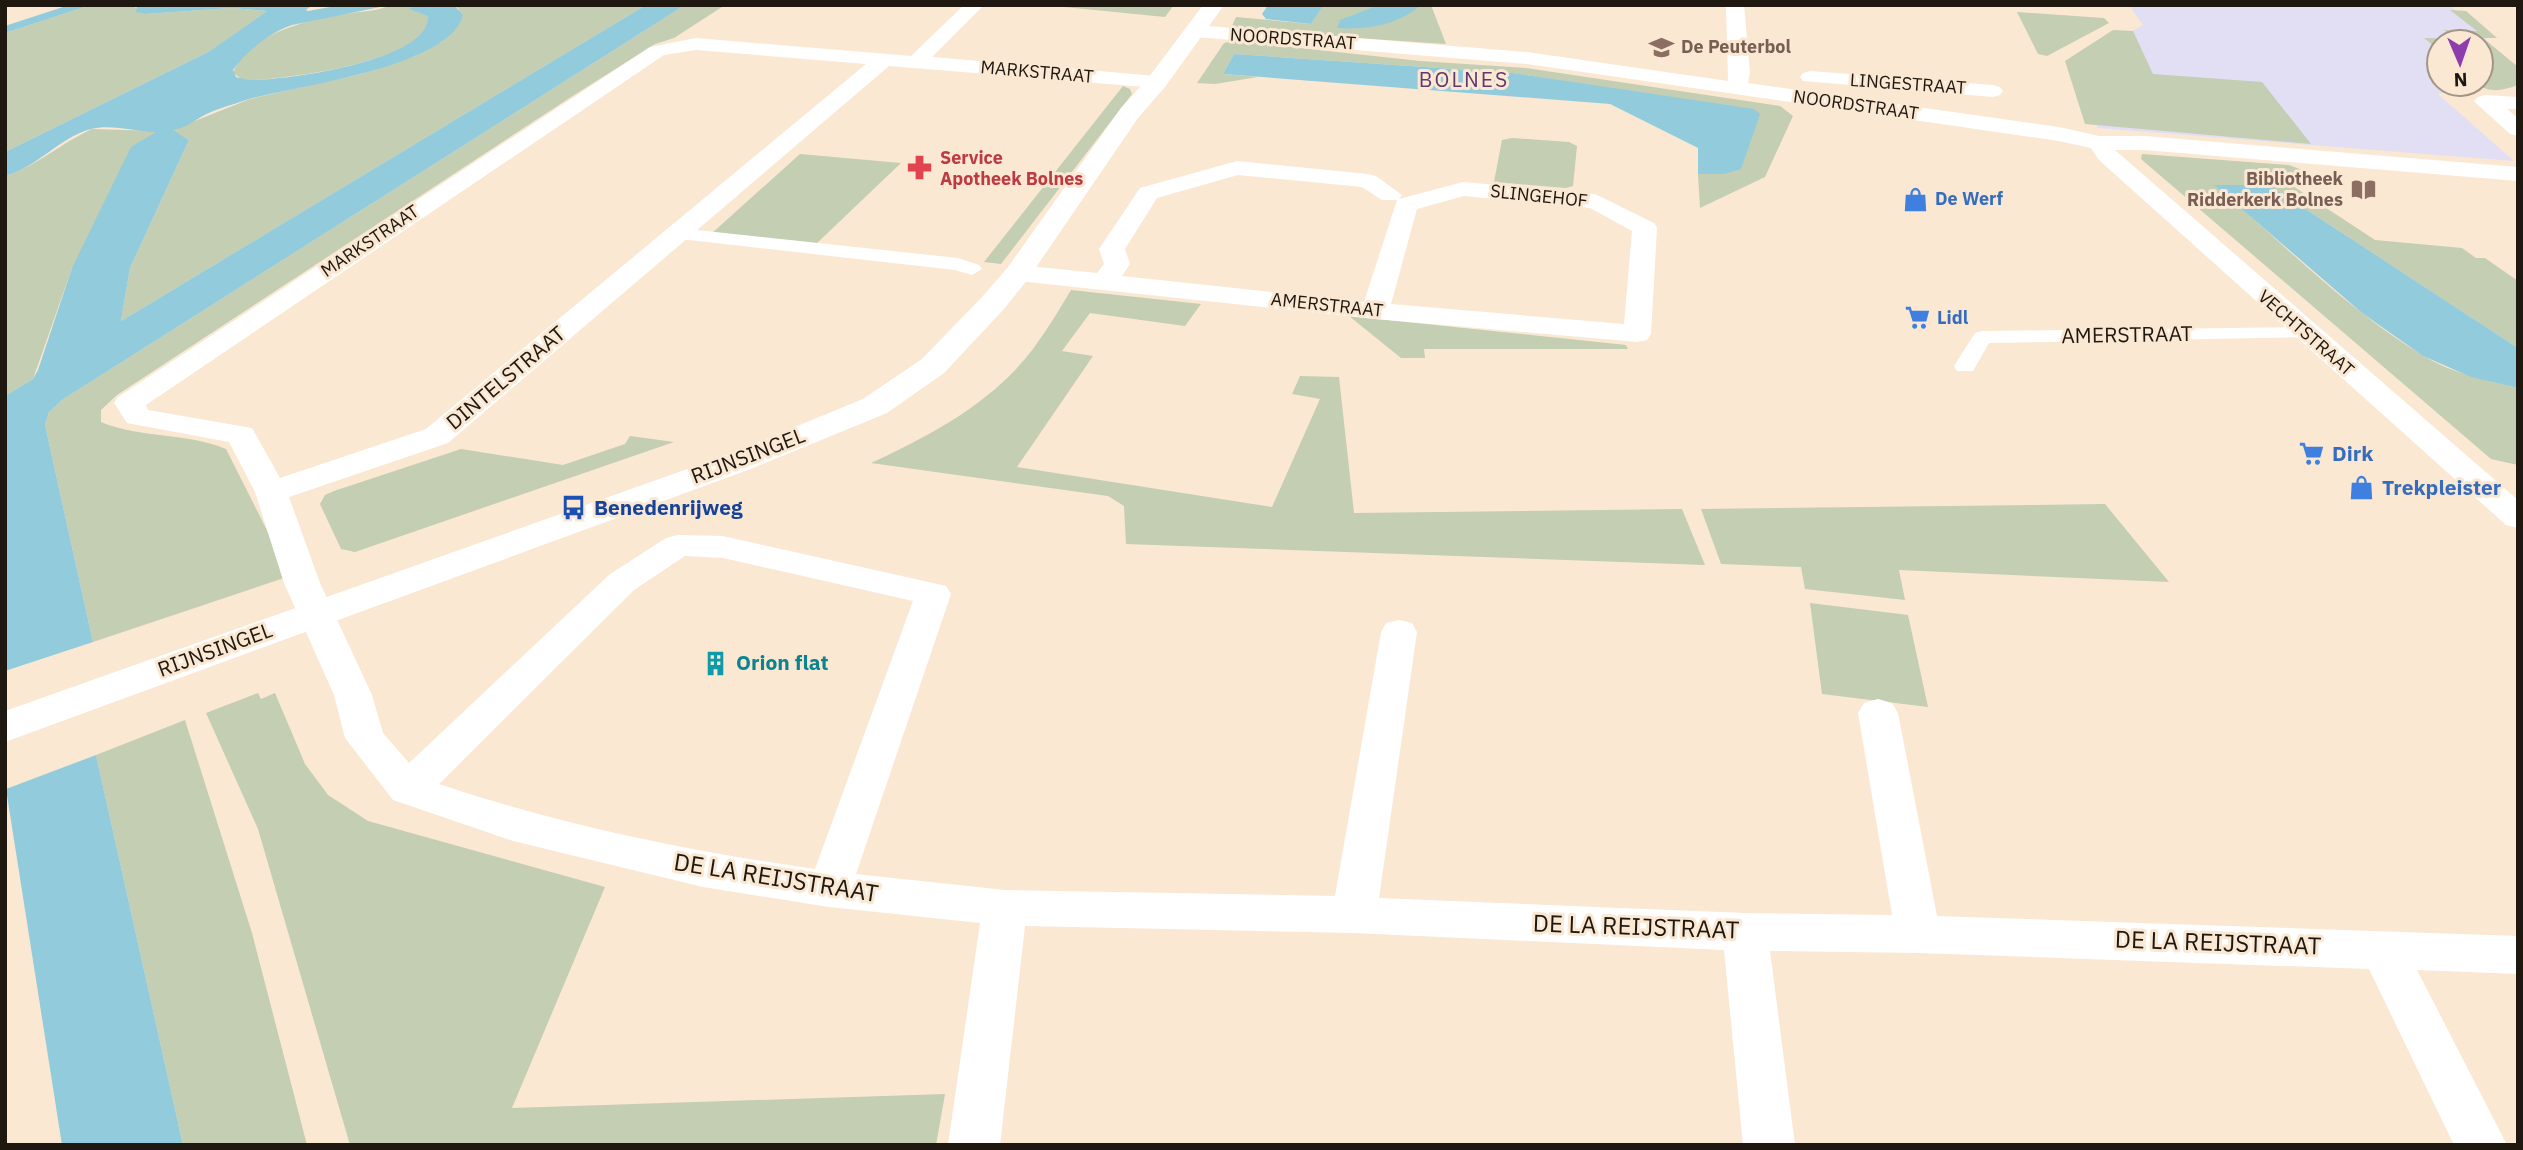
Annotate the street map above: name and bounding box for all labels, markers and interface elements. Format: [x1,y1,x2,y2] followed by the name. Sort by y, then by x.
[1229,23,1357,54] street label: NOORDSTRAAT
[2425,28,2495,98] north arrow
[1647,33,1675,61] school or university icon: De Peuterbol
[1681,35,1792,58] place label: De Peuterbol
[979,55,1095,88] street label: MARKSTRAAT
[1419,65,1509,93] district label: BOLNES
[1849,68,1967,99] street label: LINGESTRAAT
[2453,68,2468,92] text: N
[1792,84,1920,125] street label: NOORDSTRAAT
[940,146,1083,190] place label: Service Apotheek Bolnes
[906,154,934,182] pharmacy icon: Service Apotheek Bolnes
[2187,167,2344,211] place label: Bibliotheek Ridderkerk Bolnes
[2349,175,2377,203] library icon: Bibliotheek Ridderkerk Bolnes
[1489,179,1589,212] street label: SLINGEHOF
[1901,185,1929,213] shop icon: De Werf
[1935,187,2004,210] place label: De Werf
[316,199,423,282] street label: MARKSTRAAT
[2254,285,2359,381] street label: VECHTSTRAAT
[1270,287,1384,322] street label: AMERSTRAAT
[1903,304,1931,332] supermarket icon: Lidl
[1937,306,1969,329] place label: Lidl
[440,319,571,435] street label: DINTELSTRAAT
[2061,319,2193,349] street label: AMERSTRAAT
[687,420,809,490] street label: RIJNSINGEL
[2332,439,2374,467] place label: Dirk
[2298,440,2326,468] supermarket icon: Dirk
[2382,473,2502,501] place label: Trekpleister
[2348,474,2376,502] shop icon: Trekpleister
[594,493,743,521] place label: Benedenrijweg
[560,494,588,522] bus stop icon: Benedenrijweg
[153,615,276,683] street label: RIJNSINGEL
[736,648,829,676] place label: Orion flat
[702,649,730,677] building icon: Orion flat
[672,845,881,909] street label: DE LA REIJSTRAAT
[1532,906,1740,946] street label: DE LA REIJSTRAAT
[2114,922,2322,962] street label: DE LA REIJSTRAAT

